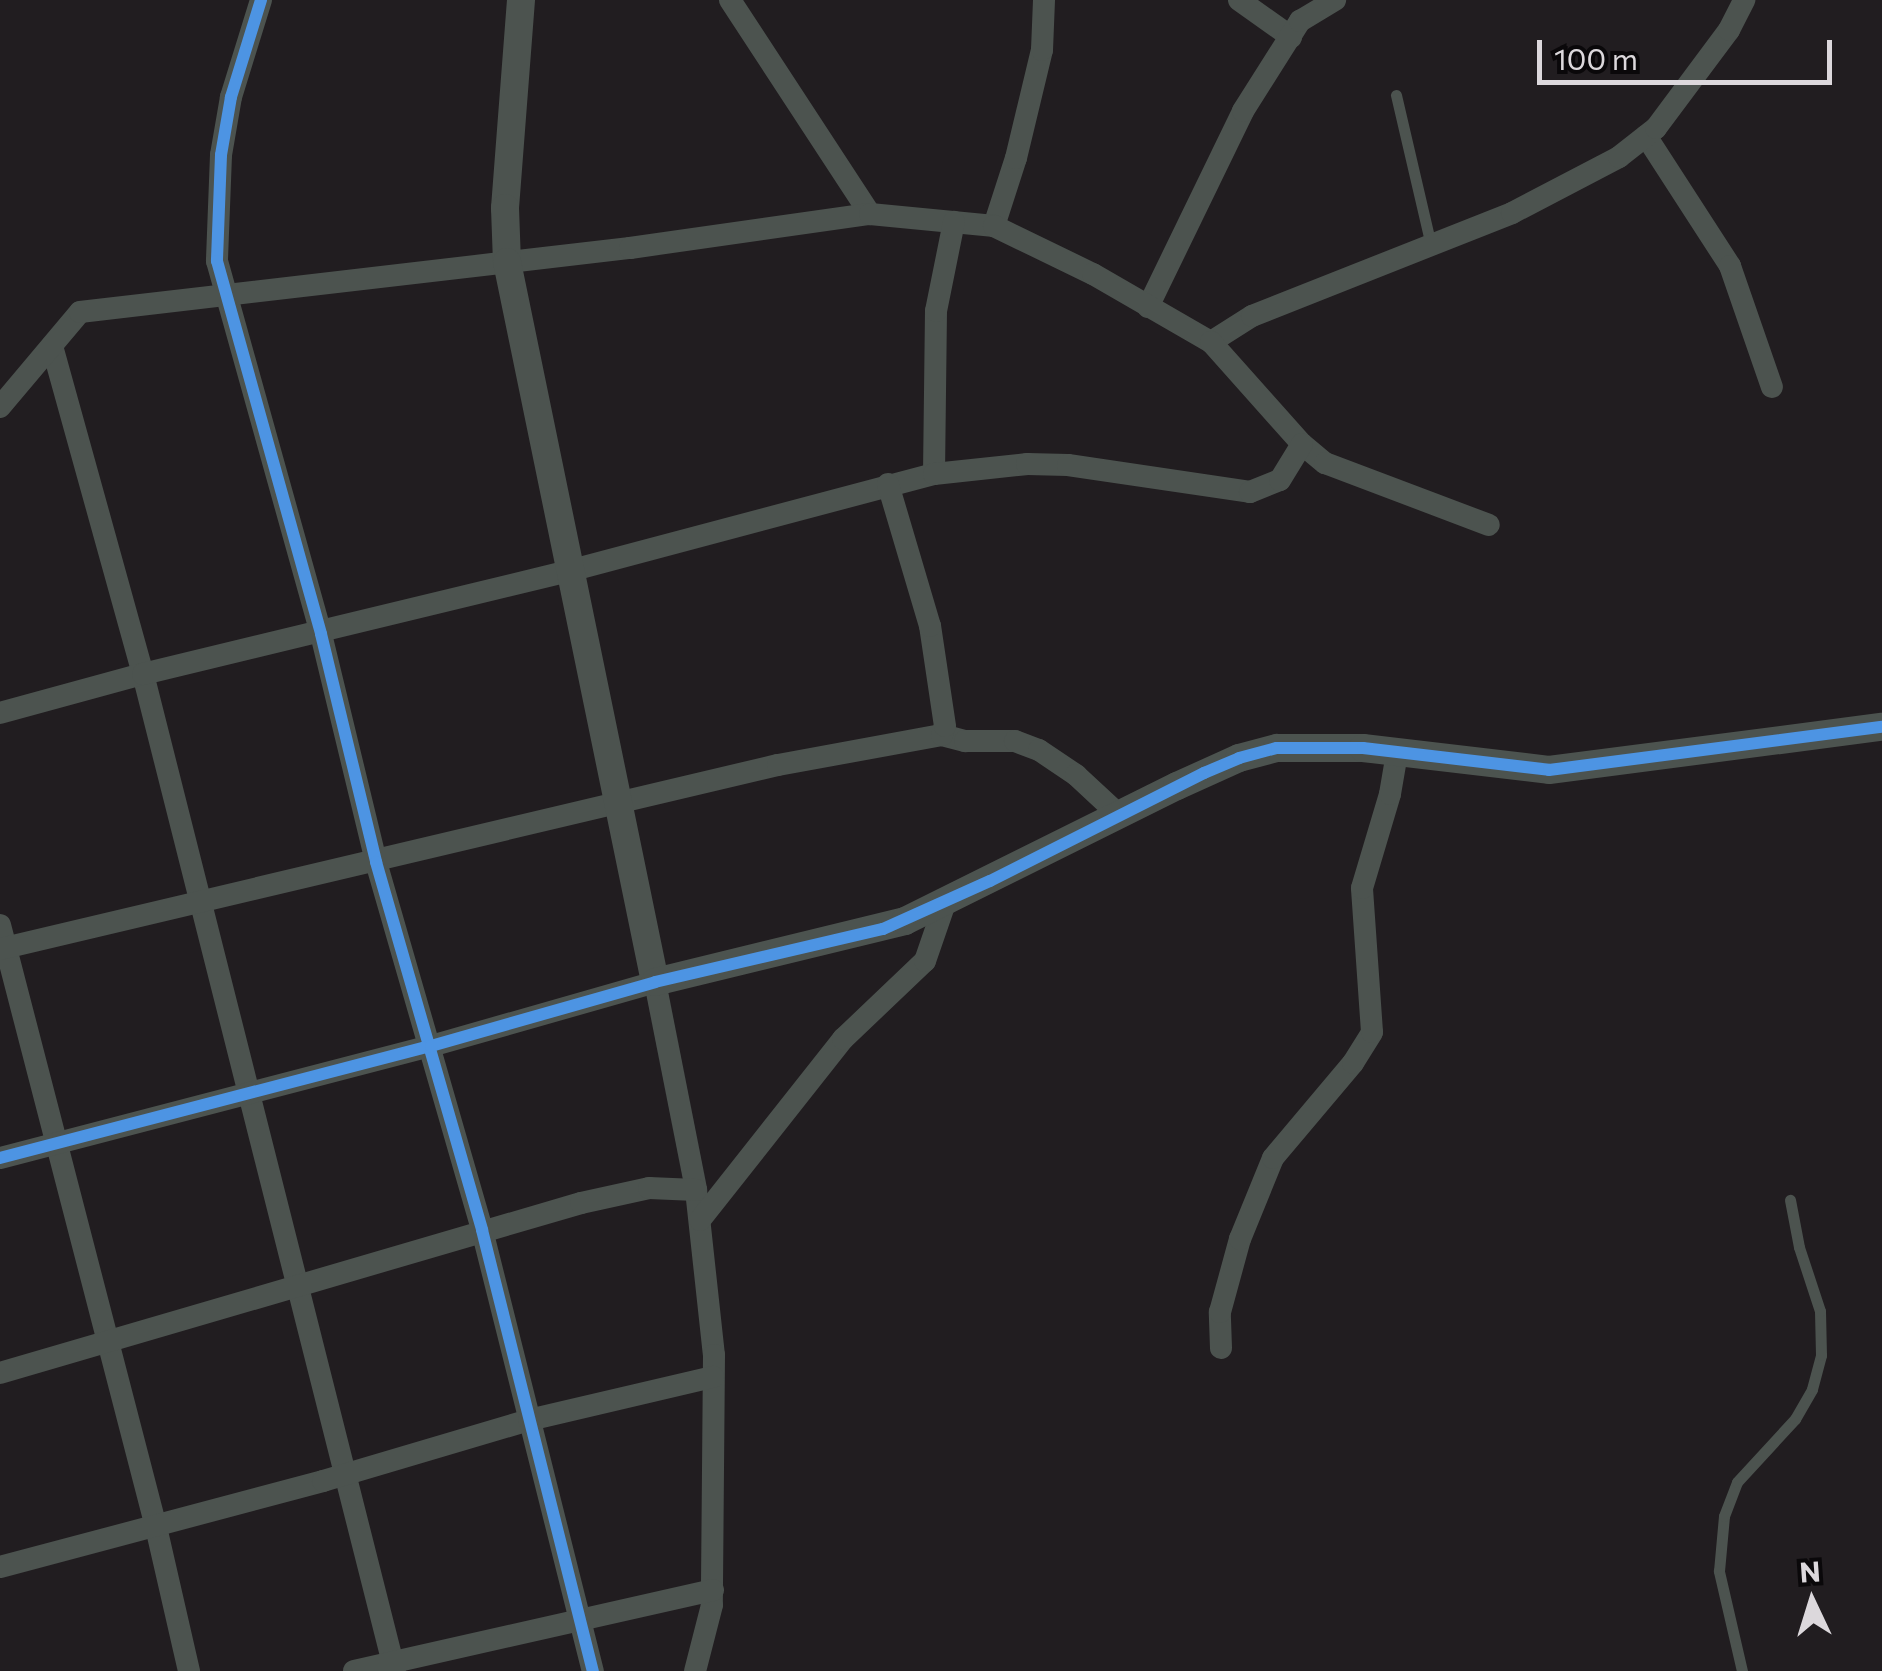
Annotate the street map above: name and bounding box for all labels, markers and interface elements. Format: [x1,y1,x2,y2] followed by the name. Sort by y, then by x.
[1542,20,1837,82] scale bar
[1554,39,1638,76] text: 100 m
[1762,1551,1862,1651] north arrow
[1798,1553,1822,1589] text: N

